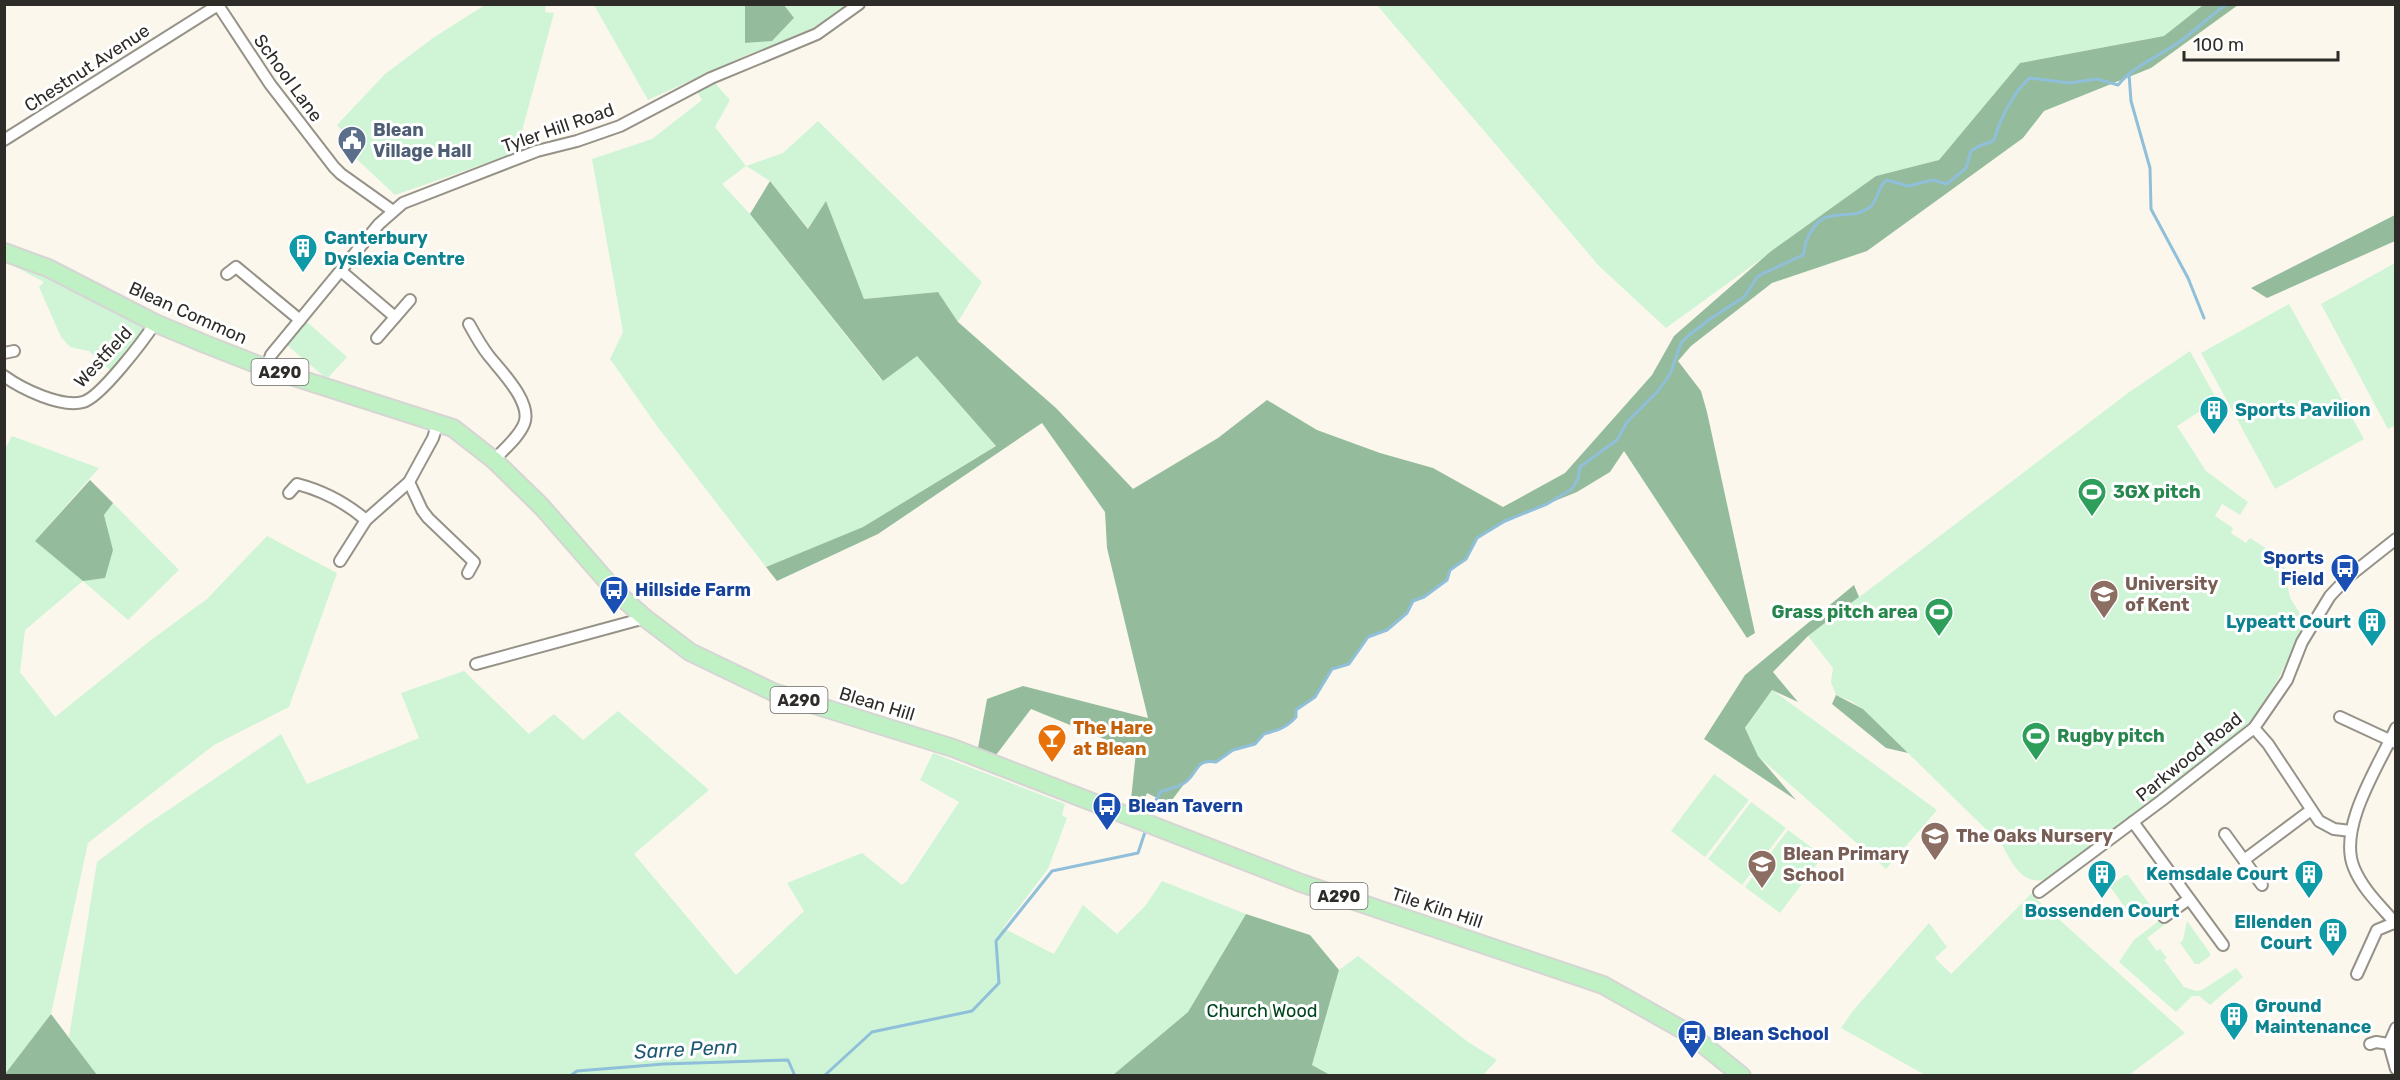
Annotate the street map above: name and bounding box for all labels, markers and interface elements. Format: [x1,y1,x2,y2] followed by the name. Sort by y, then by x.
[20,19,154,117] street label: Chestnut Avenue
[2184,24,2338,62] scale bar
[249,30,327,126] street label: School Lane
[2193,34,2244,56] text: 100 m
[499,99,617,157] street label: Tyler Hill Road
[373,119,472,162] place label: Blean Village Hall
[336,124,368,166] public building icon: Blean Village Hall
[324,227,465,270] place label: Canterbury Dyslexia Centre
[287,232,319,274] building icon: Canterbury Dyslexia Centre
[125,277,251,349] street label: Blean Common
[69,322,137,392] street label: Westfield
[252,359,308,385] road number: A290
[2198,394,2230,436] building icon: Sports Pavilion
[2235,399,2371,421] place label: Sports Pavilion
[2076,476,2108,518] sports icon: 3GX pitch
[2113,481,2201,503] place label: 3GX pitch
[2263,547,2324,590] place label: Sports Field
[2329,552,2361,594] bus stop icon: Sports Field
[2125,573,2218,616] place label: University of Kent
[598,574,630,616] bus stop icon: Hillside Farm
[2088,578,2120,620] school or university icon: University of Kent
[635,579,751,601] place label: Hillside Farm
[1923,596,1955,638] sports icon: Grass pitch area
[1772,601,1918,623] place label: Grass pitch area
[2356,606,2388,648] building icon: Lypeatt Court
[2226,611,2351,633] place label: Lypeatt Court
[837,682,917,726] street label: Blean Hill
[770,687,828,713] road number: A290
[2132,708,2246,806] street label: Parkwood Road
[1073,717,1153,760] place label: The Hare at Blean
[2020,720,2052,762] sports icon: Rugby pitch
[1036,722,1068,764] bar icon: The Hare at Blean
[2057,725,2165,747] place label: Rugby pitch
[1091,790,1123,832] bus stop icon: Blean Tavern
[1128,795,1243,817] place label: Blean Tavern
[1919,820,1951,862] school or university icon: The Oaks Nursery
[1956,825,2113,847] place label: The Oaks Nursery
[1783,843,1909,886] place label: Blean Primary School
[1746,848,1778,890] school or university icon: Blean Primary School
[2086,858,2118,900] building icon: Bossenden Court
[2293,858,2325,900] building icon: Kemsdale Court
[2146,863,2288,885] place label: Kemsdale Court
[1310,883,1368,909] road number: A290
[1389,883,1485,933] street label: Tile Kiln Hill
[2024,900,2180,922] place label: Bossenden Court
[2234,911,2312,954] place label: Ellenden Court
[2317,916,2349,958] building icon: Ellenden Court
[2255,995,2372,1038] place label: Ground Maintenance
[1207,1000,1317,1022] park label: Church Wood
[2218,1000,2250,1042] building icon: Ground Maintenance
[1676,1018,1708,1060] bus stop icon: Blean School
[1713,1023,1829,1045] place label: Blean School
[634,1034,738,1064] water label: Sarre Penn

